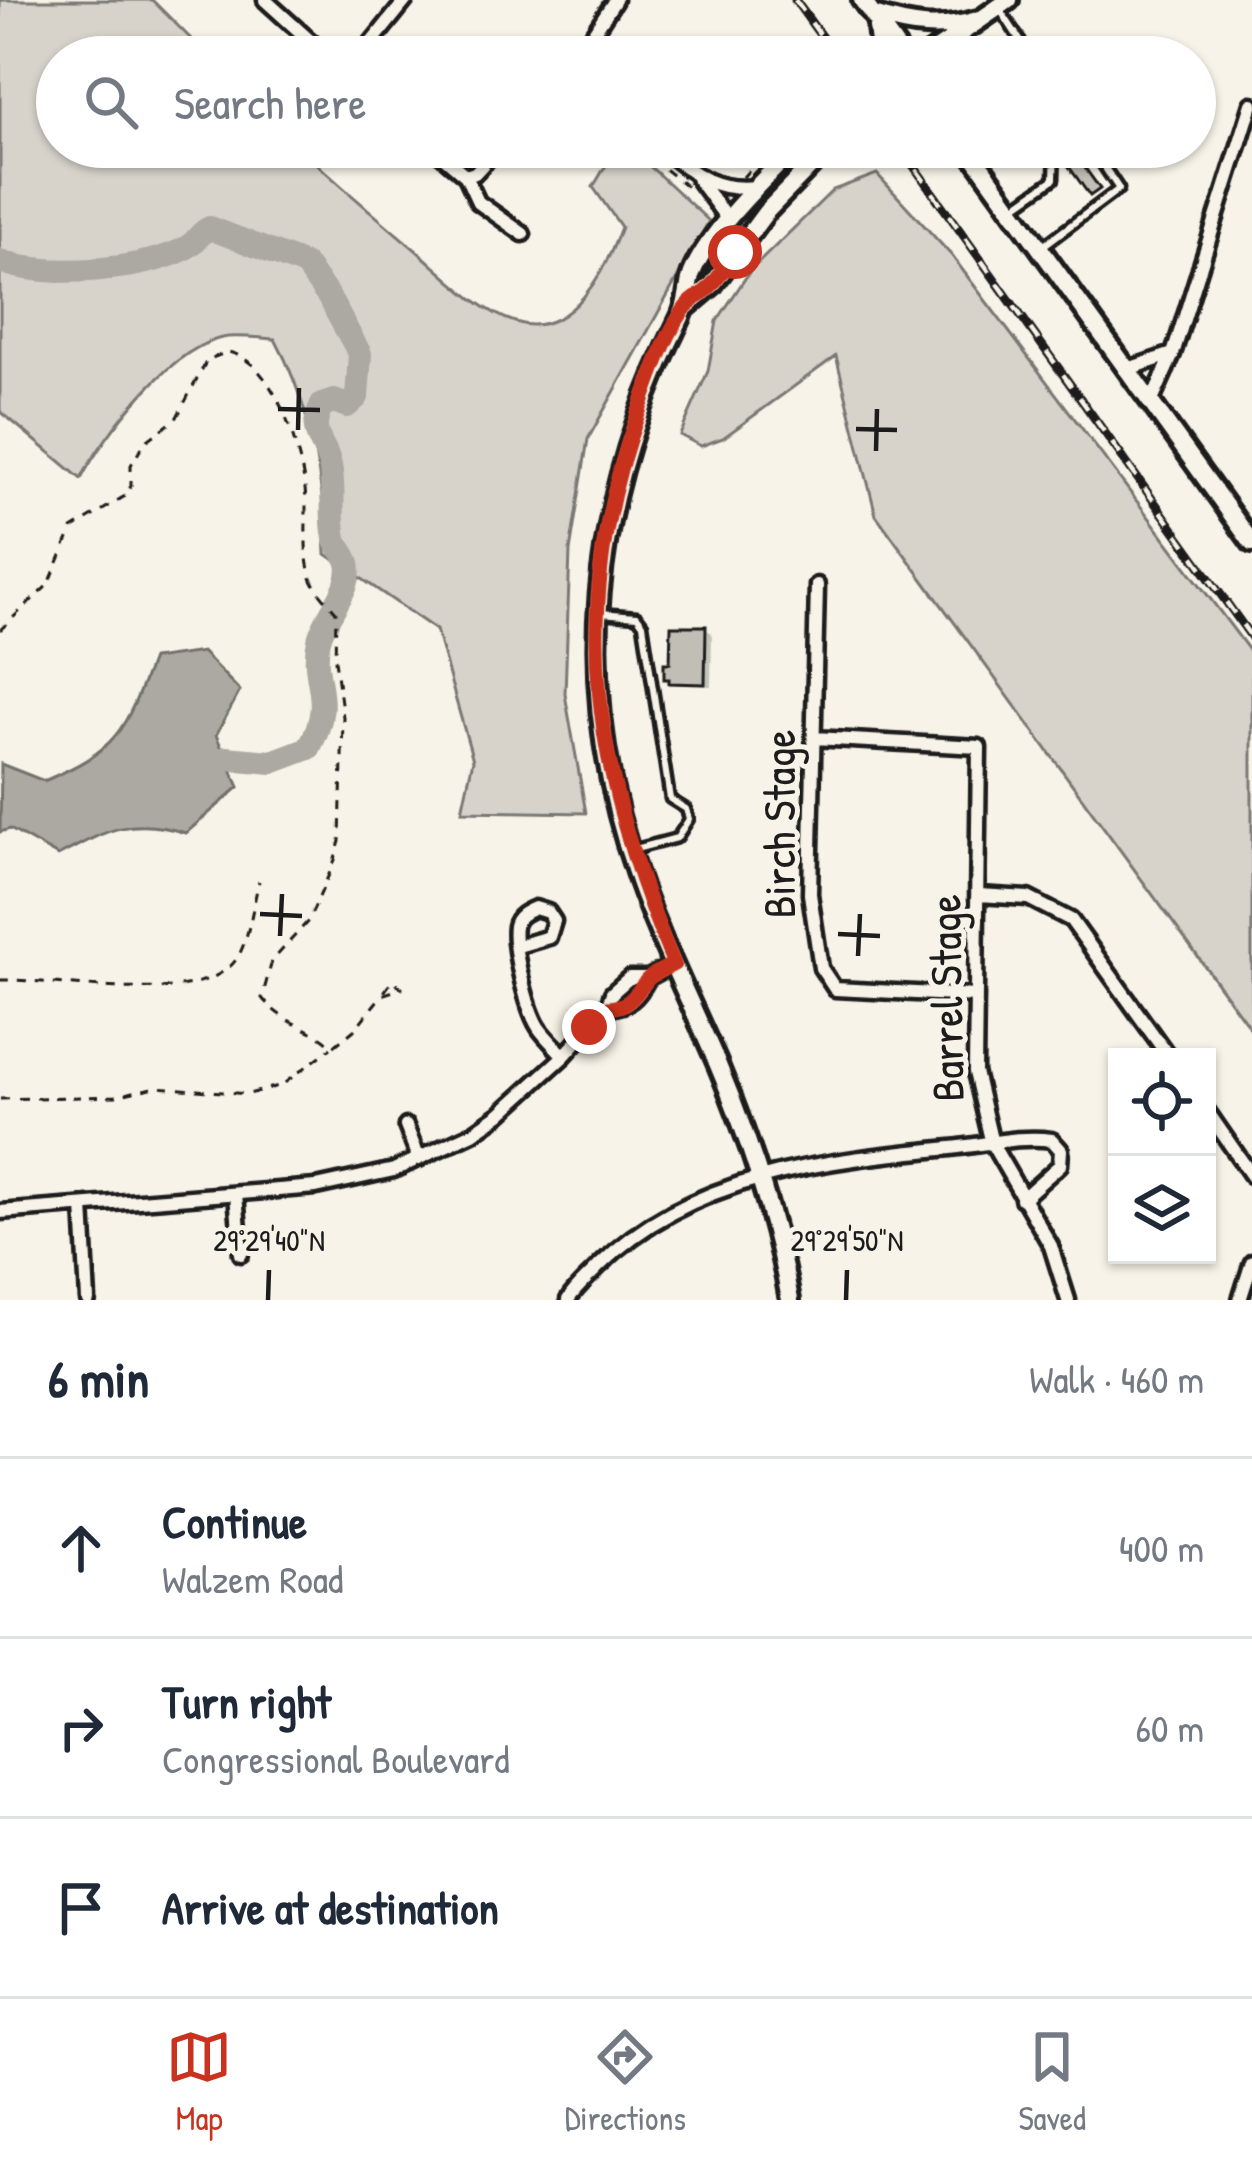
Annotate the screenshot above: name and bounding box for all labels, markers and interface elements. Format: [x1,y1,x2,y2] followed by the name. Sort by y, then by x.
[36,36,1216,168] search box
[78,69,144,135] icon: search
[174,72,366,133] text: Search here
[708,225,762,279] route start
[748,730,809,918] street label: Birch Stage
[913,894,978,1102] street label: Barrel Stage
[562,1000,616,1054] route end
[1108,1048,1216,1264] map controls
[1108,1048,1216,1156] button: locate
[1108,1156,1216,1264] button: layers
[213,1220,325,1260] text: 29°29'40"N
[790,1220,904,1260] text: 29°29'50"N
[48,1344,149,1413] text: 6 min
[1029,1352,1204,1405] text: Walk · 460 m
[162,1491,307,1552] text: Continue
[48,1515,114,1581] icon: ahead
[1119,1521,1204,1574] text: 400 m
[162,1552,343,1605] text: Walzem Road
[162,1671,331,1732] text: Turn right
[48,1695,114,1761] icon: right
[1135,1701,1204,1754] text: 60 m
[162,1732,509,1785] text: Congressional Boulevard
[48,1875,114,1941] icon: arrive
[162,1877,499,1938] text: Arrive at destination
[166,2024,232,2140] tab: Map
[565,2024,686,2140] tab: Directions
[1018,2024,1086,2140] tab: Saved

